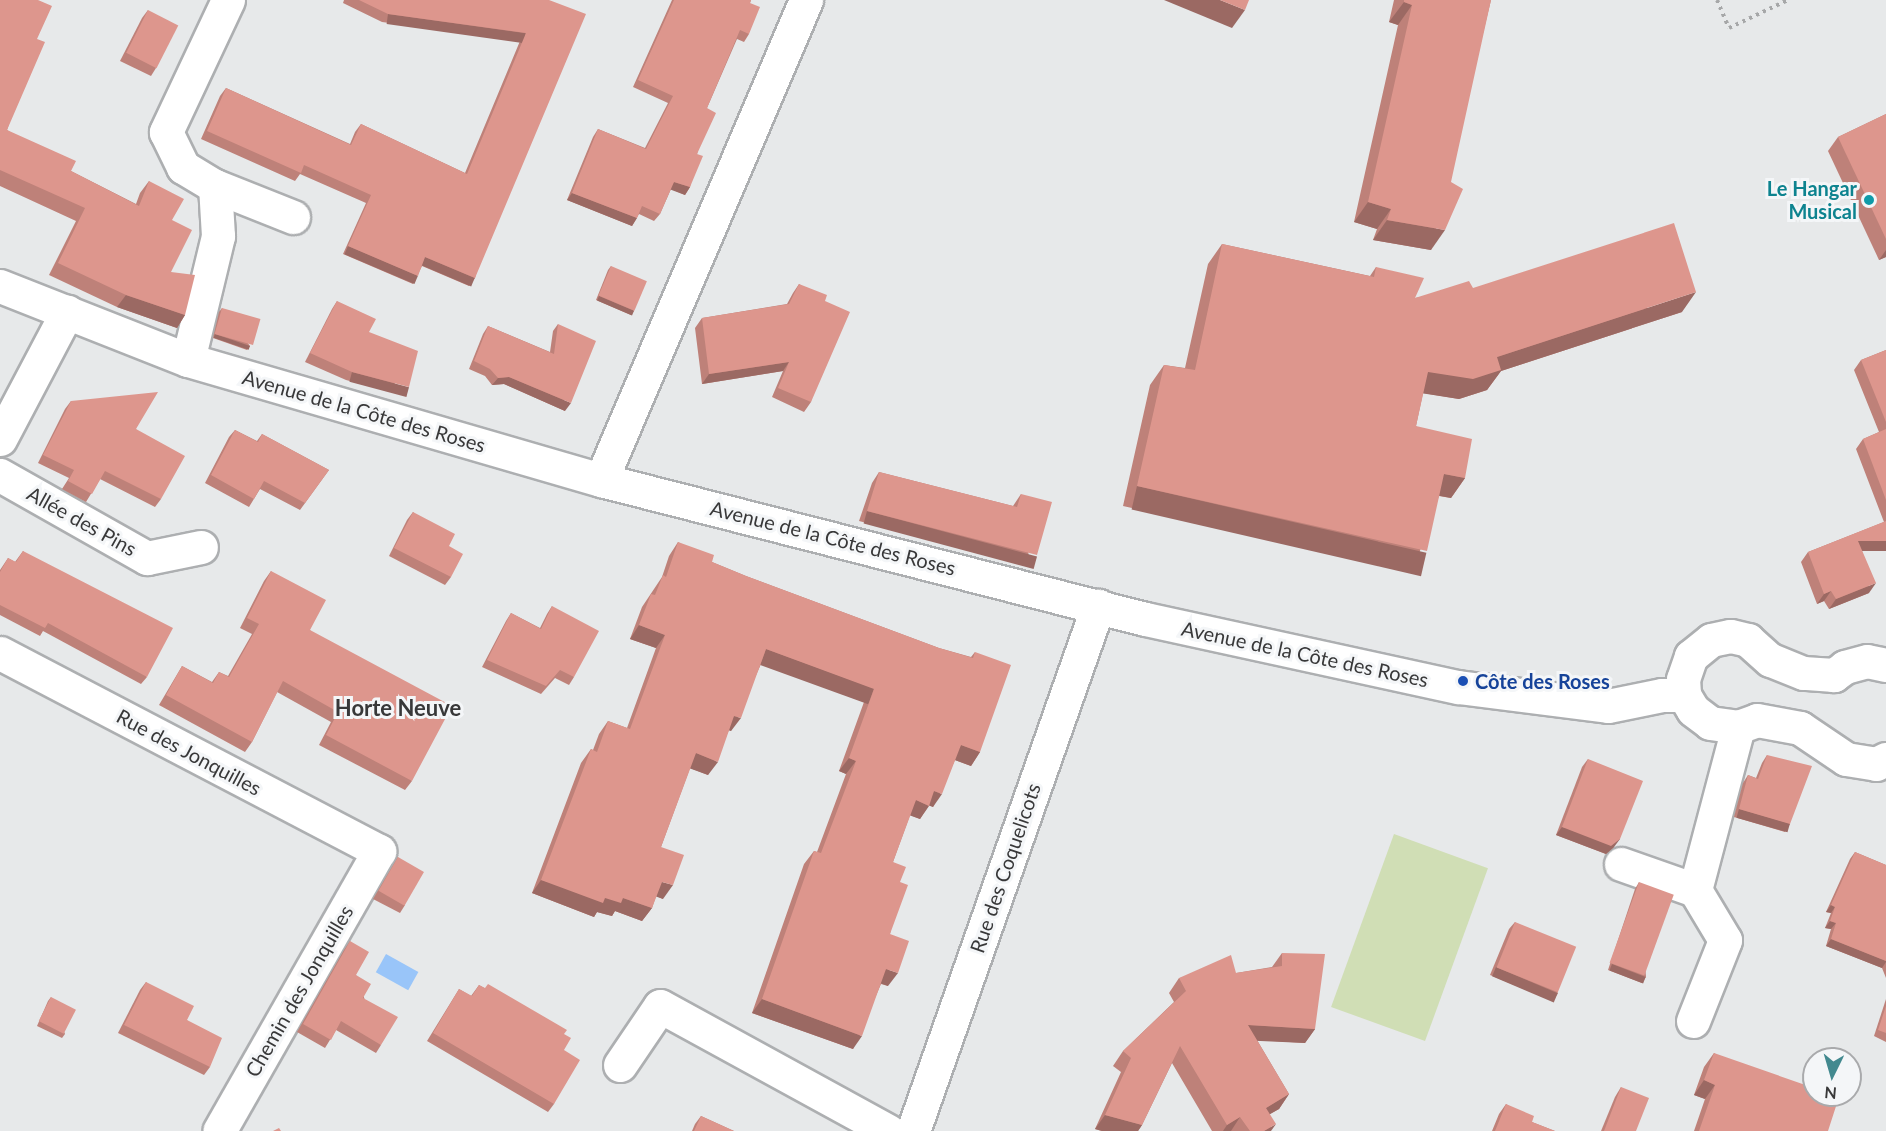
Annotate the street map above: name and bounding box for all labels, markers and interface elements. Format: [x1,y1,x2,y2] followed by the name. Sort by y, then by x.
[1767,176,1857,223] place label: Le Hangar Musical
[1862,193,1876,207] marker: Le Hangar Musical
[240,365,488,457] street label: Avenue de la Côte des Roses
[23,481,141,561] street label: Allée des Pins
[708,496,958,580] street label: Avenue de la Côte des Roses
[1179,616,1431,692] street label: Avenue de la Côte des Roses
[1475,669,1610,693] place label: Côte des Roses
[1456,674,1470,688] marker: Côte des Roses
[335,695,461,721] district label: Horte Neuve
[112,704,266,800] street label: Rue des Jonquilles
[965,780,1045,956] street label: Rue des Coquelicots
[240,901,358,1081] street label: Chemin des Jonquilles
[1802,1047,1862,1107] north arrow
[1824,1083,1838,1103] text: N

